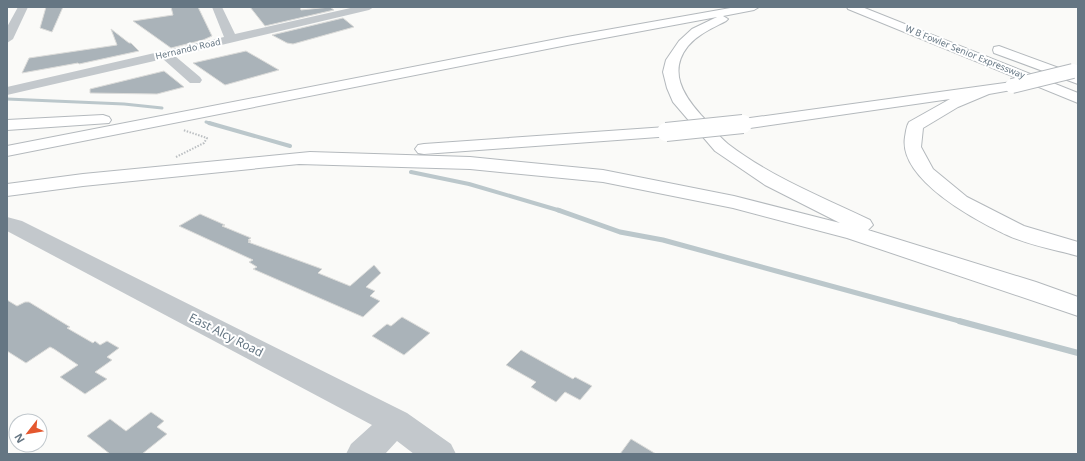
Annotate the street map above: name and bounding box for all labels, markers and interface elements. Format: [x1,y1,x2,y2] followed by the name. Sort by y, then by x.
[903,22,1027,82] street label: W B Fowler Senior Expressway
[154,35,222,62] street label: Hernando Road
[186,309,266,361] street label: East Alcy Road
[8,413,48,453] north arrow
[10,431,28,446] text: N

